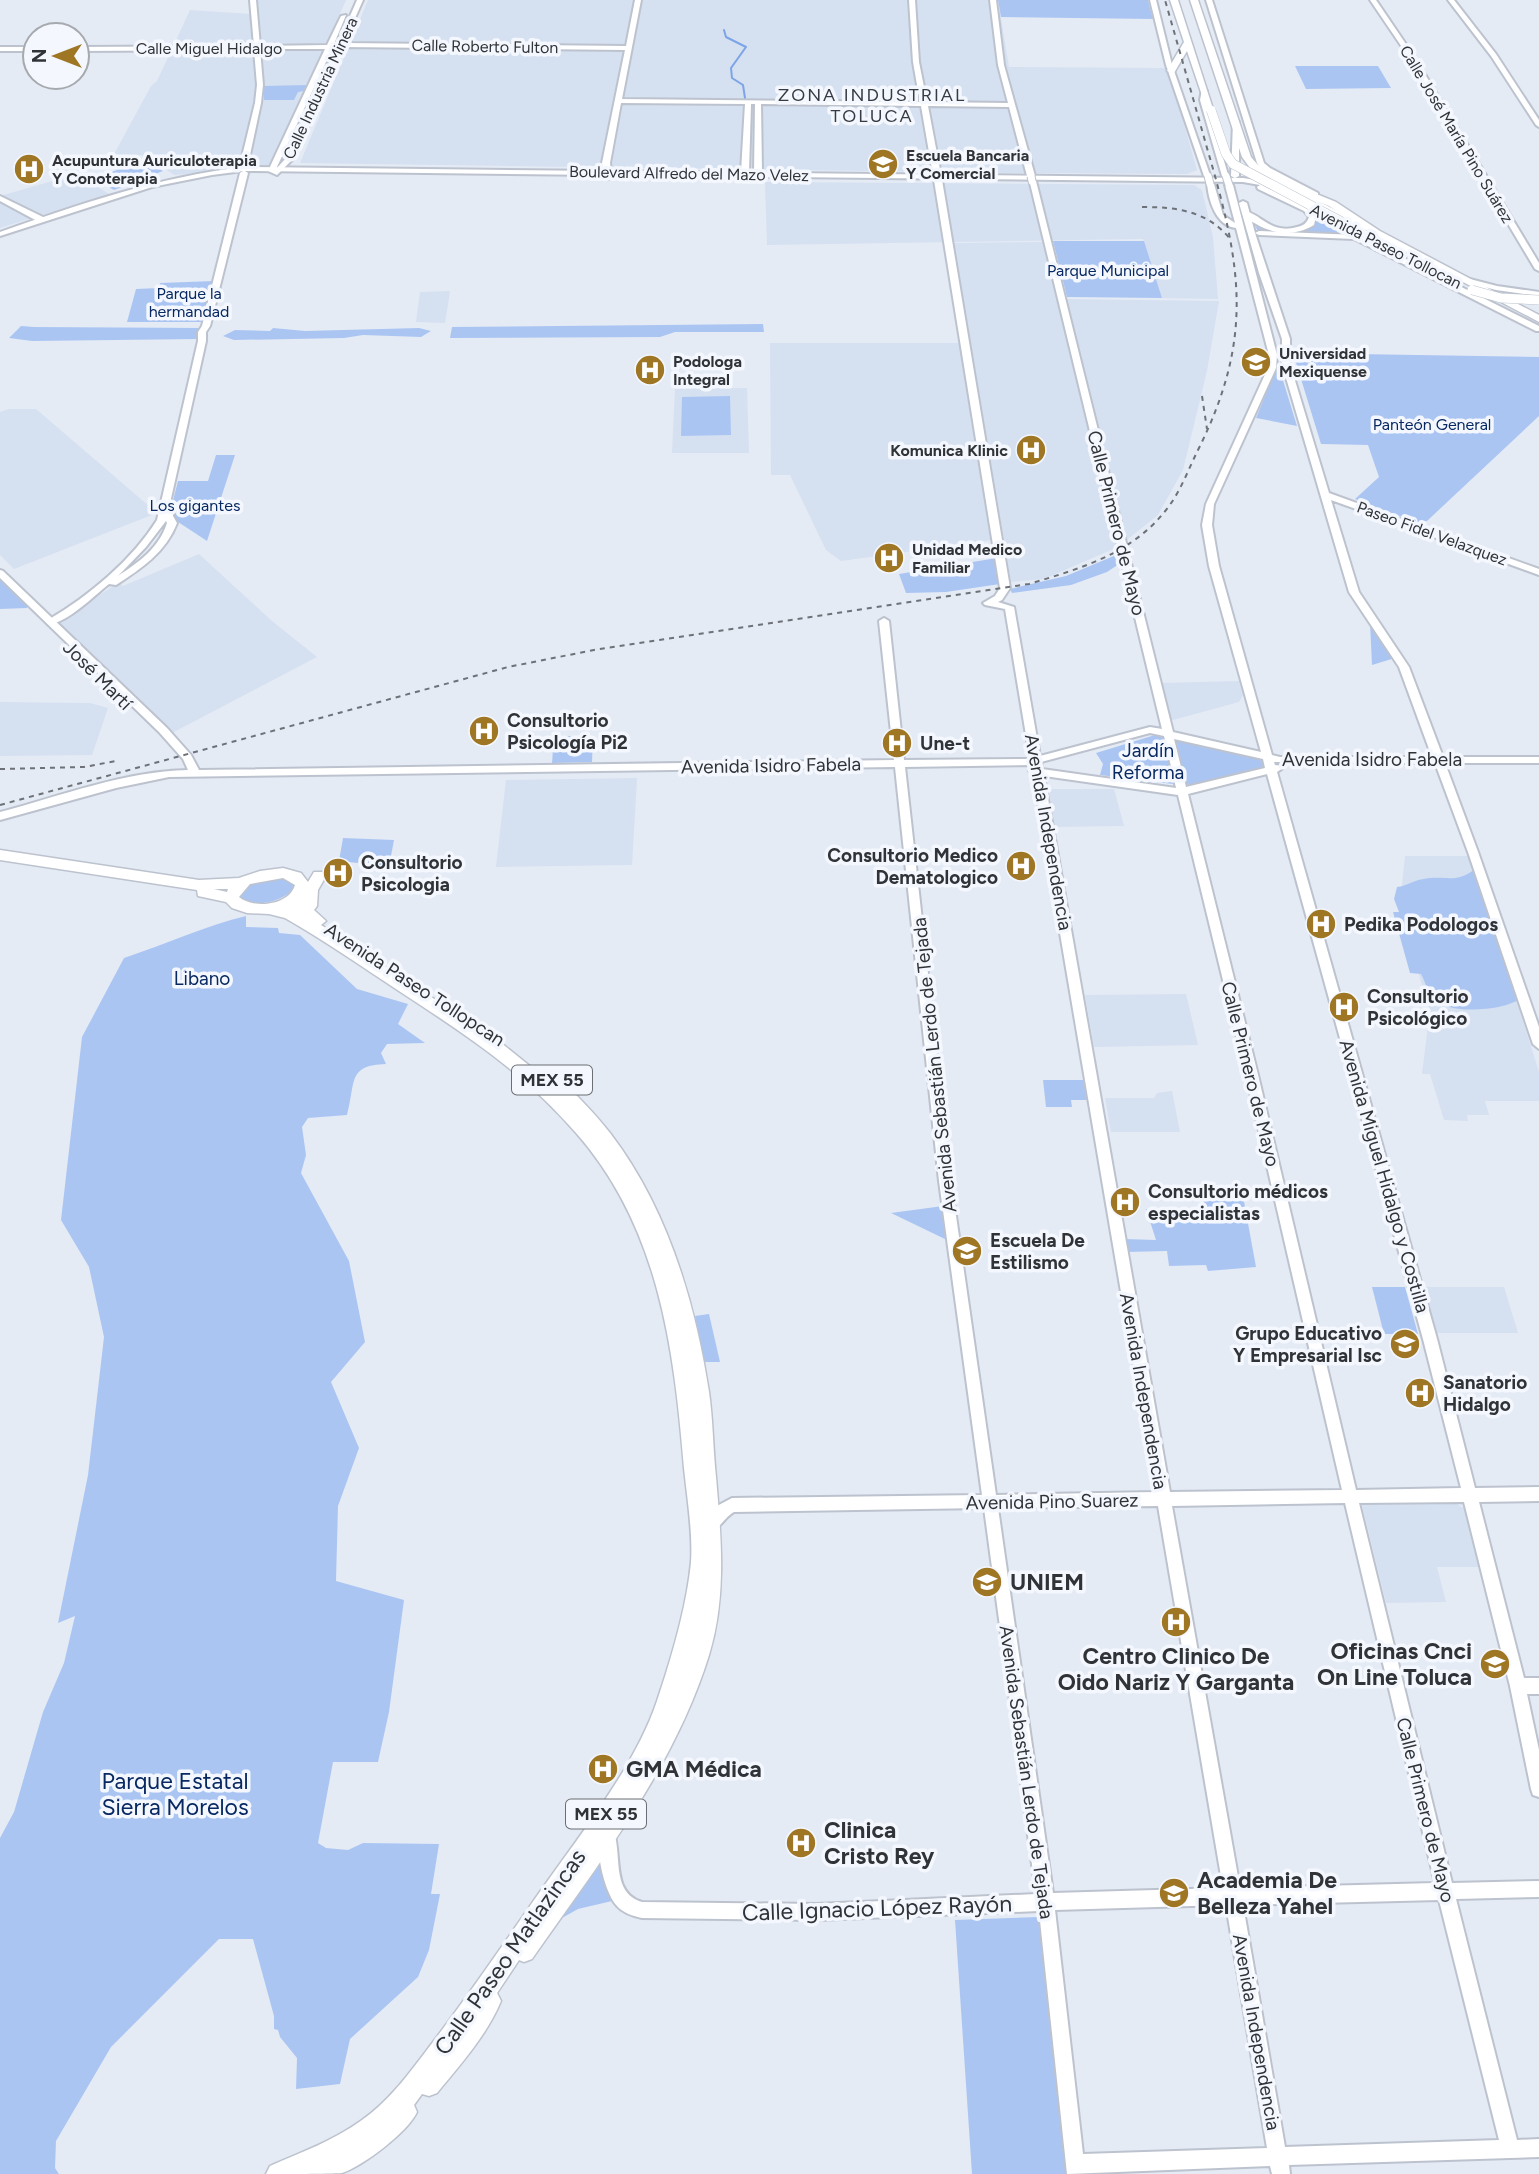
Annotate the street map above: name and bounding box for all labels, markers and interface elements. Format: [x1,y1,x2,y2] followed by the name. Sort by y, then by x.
[279,14,362,162] street label: Calle Industria Minera
[21,21,91,91] north arrow
[411,36,559,57] street label: Calle Roberto Fulton
[136,39,282,58] street label: Calle Miguel Hidalgo
[1396,42,1517,227] street label: Calle José María Pino Suárez
[28,49,51,63] text: N
[778,84,966,127] district label: ZONA INDUSTRIAL TOLUCA
[906,146,1029,183] place label: Escuela Bancaria Y Comercial
[866,147,900,181] school or university icon: Escuela Bancaria Y Comercial
[52,151,257,188] place label: Acupuntura Auriculoterapia Y Conoterapia
[12,152,46,186] hospital icon: Acupuntura Auriculoterapia Y Conoterapia
[569,162,809,185] street label: Boulevard Alfredo del Mazo Velez
[1307,200,1465,293] street label: Avenida Paseo Tollocan
[1047,261,1169,280] park label: Parque Municipal
[149,284,229,321] park label: Parque la hermandad
[1279,344,1367,381] place label: Universidad Mexiquense
[1239,345,1273,379] school or university icon: Universidad Mexiquense
[673,352,742,389] place label: Podologa Integral
[633,353,667,387] hospital icon: Podologa Integral
[1373,415,1491,434] park label: Panteón General
[1082,428,1151,618] street label: Calle Primero de Mayo
[1014,433,1048,467] hospital icon: Komunica Klinic
[890,441,1008,460] place label: Komunica Klinic
[150,496,240,515] park label: Los gigantes
[1354,497,1510,569] street label: Paseo Fidel Velazquez
[912,540,1022,577] place label: Unidad Medico Familiar
[872,541,906,575] hospital icon: Unidad Medico Familiar
[58,636,138,716] street label: José Martí
[507,709,628,754] place label: Consultorio Psicología Pi2
[467,714,501,748] hospital icon: Consultorio Psicología Pi2
[880,726,914,760] hospital icon: Une-t
[920,732,970,755] place label: Une-t
[1020,732,1077,932] street label: Avenida Independencia
[1112,739,1184,784] park label: Jardín Reforma
[1282,748,1462,771] street label: Avenida Isidro Fabela
[681,752,861,779] street label: Avenida Isidro Fabela
[827,844,998,889] place label: Consultorio Medico Dematologico
[1004,849,1038,883] hospital icon: Consultorio Medico Dematologico
[361,851,463,896] place label: Consultorio Psicologia
[321,856,355,890] hospital icon: Consultorio Psicologia
[1304,907,1338,941] hospital icon: Pedika Podologos
[1344,913,1498,936] place label: Pedika Podologos
[908,916,961,1214] street label: Avenida Sebastián Lerdo de Tejada
[320,918,509,1051] street label: Avenida Paseo Tollopcan
[174,967,230,990] park label: Libano
[1216,979,1285,1169] street label: Calle Primero de Mayo
[1367,985,1469,1030] place label: Consultorio Psicológico
[1327,990,1361,1024] hospital icon: Consultorio Psicológico
[1334,1037,1435,1315] street label: Avenida Miguel Hidalgo y Costilla
[512,1065,592,1094] road number: MEX 55
[1148,1180,1328,1225] place label: Consultorio médicos especialistas
[1108,1185,1142,1219] hospital icon: Consultorio médicos especialistas
[990,1229,1085,1274] place label: Escuela De Estilismo
[950,1234,984,1268] school or university icon: Escuela De Estilismo
[1115,1291,1172,1491] street label: Avenida Independencia
[1233,1322,1382,1367] place label: Grupo Educativo Y Empresarial Isc
[1388,1327,1422,1361] school or university icon: Grupo Educativo Y Empresarial Isc
[1443,1371,1527,1416] place label: Sanatorio Hidalgo
[1403,1376,1437,1410] hospital icon: Sanatorio Hidalgo
[965,1488,1139,1515] street label: Avenida Pino Suarez
[970,1565,1004,1599] school or university icon: UNIEM
[1010,1568,1084,1596] place label: UNIEM
[1159,1605,1193,1639] hospital icon: Centro Clinico De Oido Nariz Y Garganta
[994,1624,1059,1920] street label: Avenida Sebastián Lerdo de Tejada
[1317,1637,1472,1691] place label: Oficinas Cnci On Line Toluca
[1058,1642,1294,1696] place label: Centro Clinico De Oido Nariz Y Garganta
[1478,1647,1512,1681] school or university icon: Oficinas Cnci On Line Toluca
[1391,1715,1460,1905] street label: Calle Primero de Mayo
[586,1752,620,1786] hospital icon: GMA Médica
[626,1755,762,1783] place label: GMA Médica
[101,1767,249,1821] park label: Parque Estatal Sierra Morelos
[566,1800,646,1828] road number: MEX 55
[824,1816,935,1870] place label: Clinica Cristo Rey
[784,1826,818,1860] hospital icon: Clinica Cristo Rey
[428,1844,592,2060] street label: Calle Paseo Matlazincas
[1197,1866,1337,1920] place label: Academia De Belleza Yahel
[1157,1876,1191,1910] school or university icon: Academia De Belleza Yahel
[742,1889,1012,1927] street label: Calle Ignacio López Rayón
[1228,1932,1285,2132] street label: Avenida Independencia

